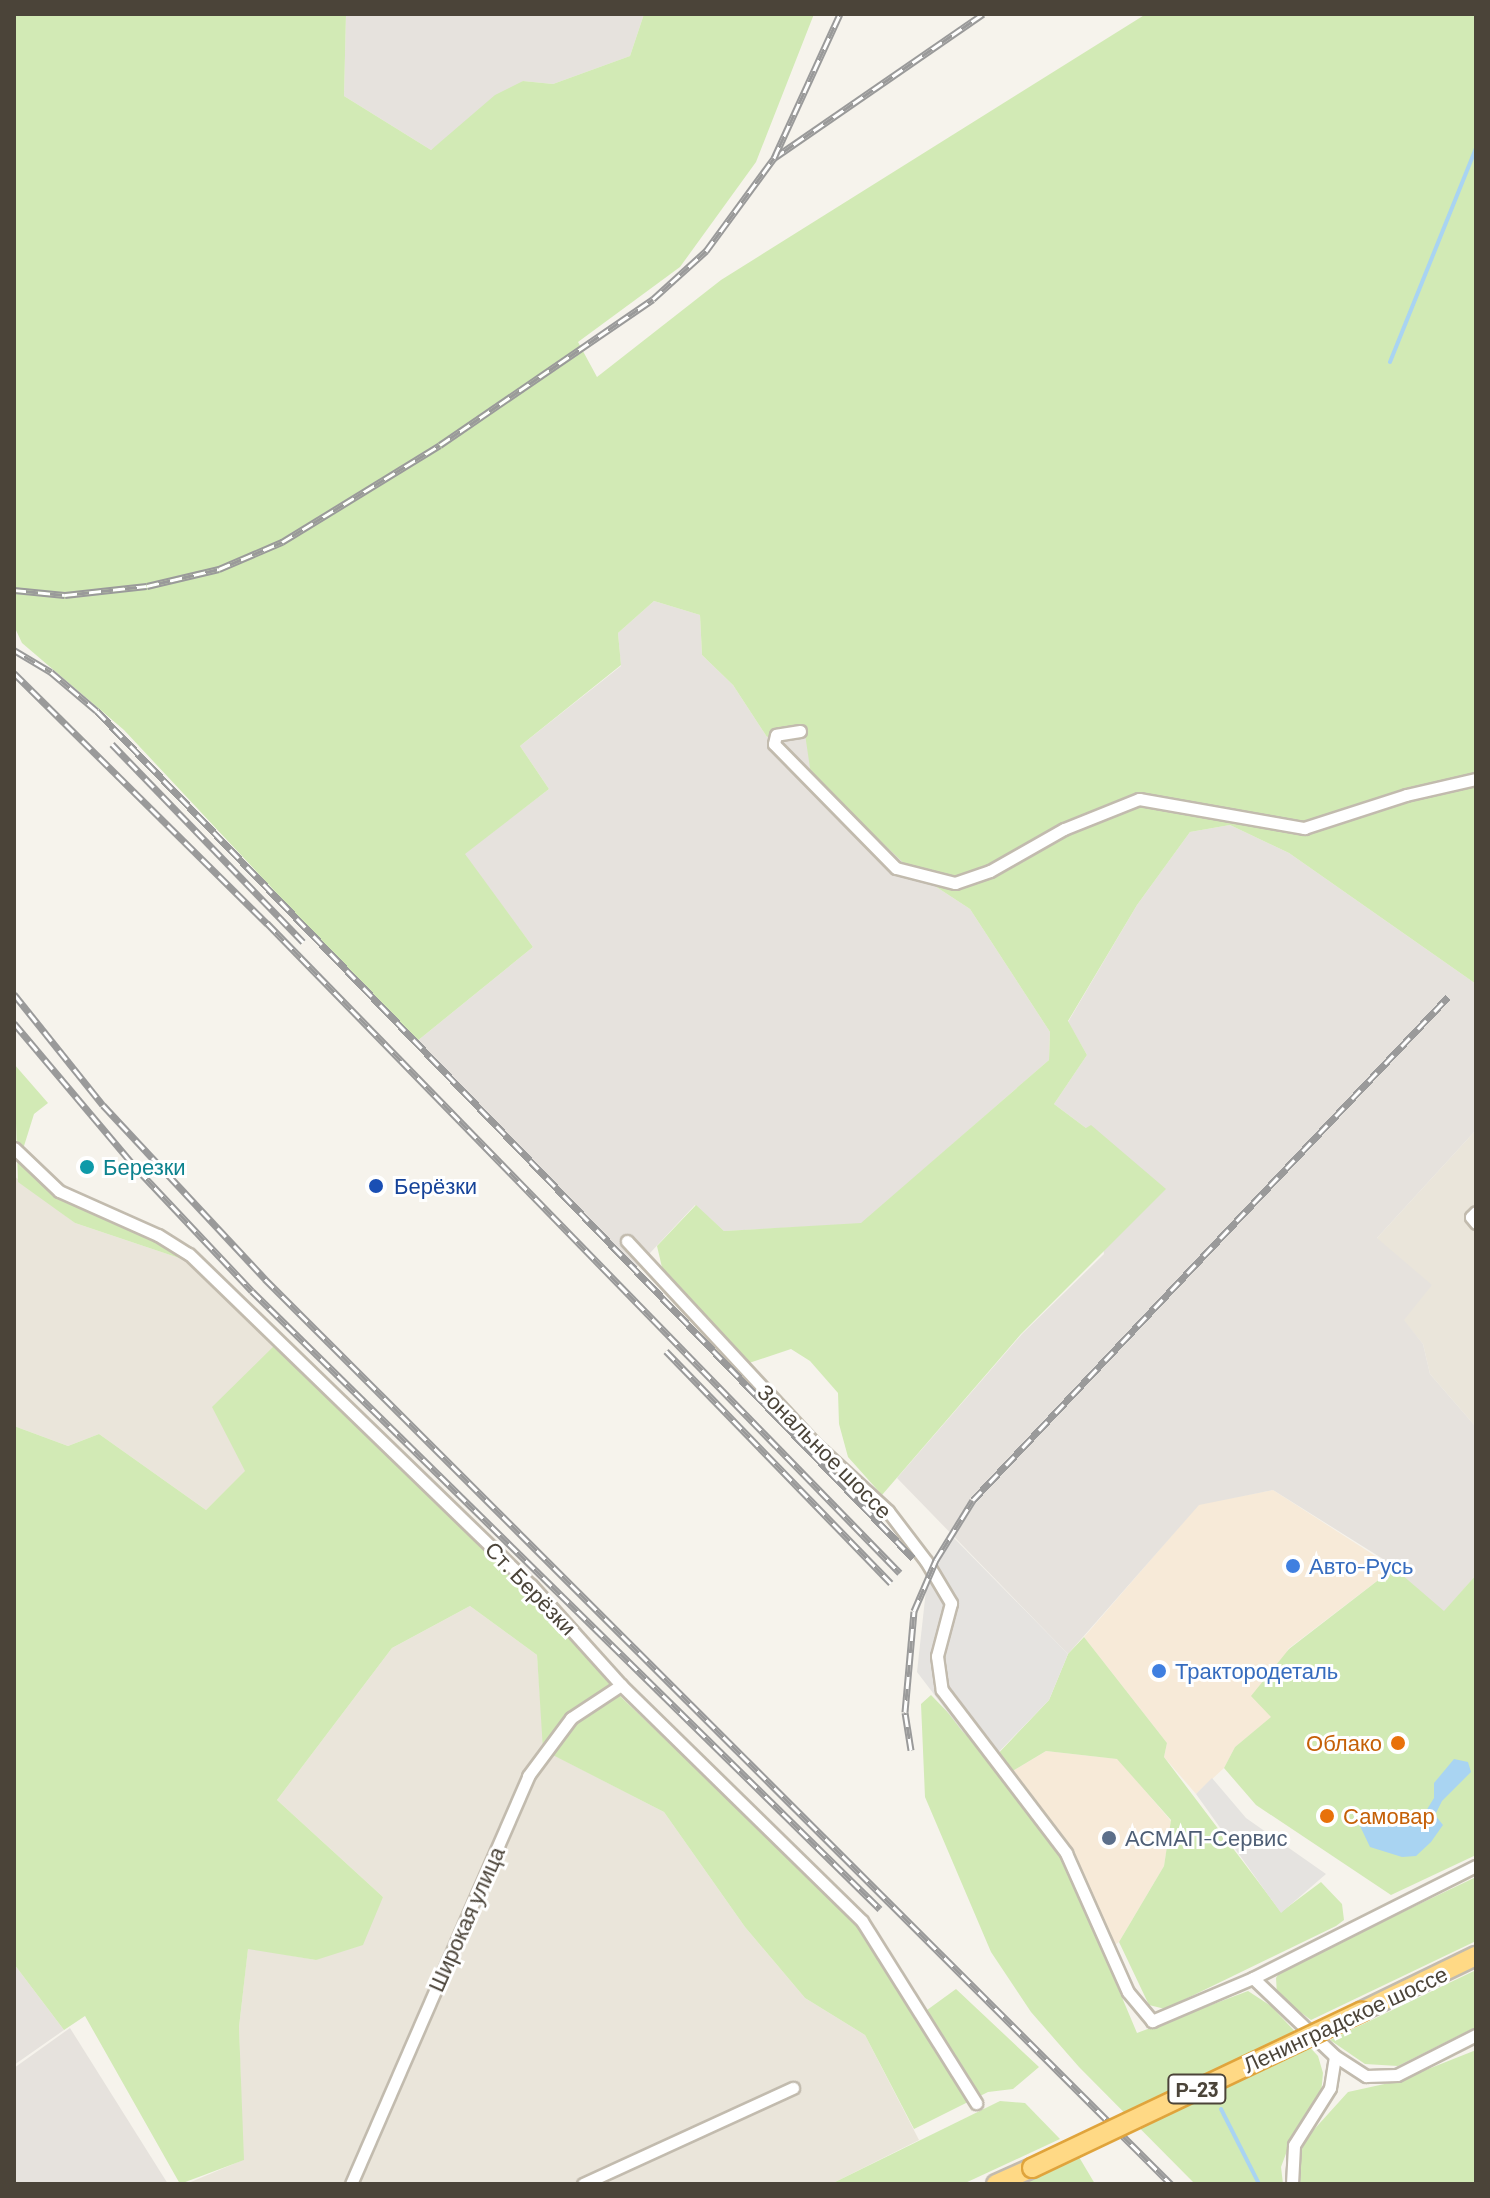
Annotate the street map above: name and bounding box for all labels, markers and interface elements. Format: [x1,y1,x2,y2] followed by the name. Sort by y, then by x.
[103,1154,186,1180] place label: Березки
[78,1158,96,1176] marker: Березки
[394,1173,477,1199] place label: Берёзки
[365,1175,387,1197] marker: Берёзки
[752,1378,898,1524] street label: Зональное шоссе
[480,1536,582,1640] street label: Ст. Берёзки
[1309,1553,1413,1579] place label: Авто-Русь
[1284,1557,1302,1575] marker: Авто-Русь
[1175,1658,1338,1684] place label: Трактородеталь
[1150,1662,1168,1680] marker: Трактородеталь
[1306,1730,1382,1756] place label: Облако
[1389,1734,1407,1752] marker: Облако
[1343,1803,1435,1829] place label: Самовар
[1318,1807,1336,1825] marker: Самовар
[1125,1825,1287,1851] place label: АСМАП-Сервис
[1100,1829,1118,1847] marker: АСМАП-Сервис
[422,1842,510,1996] street label: Широкая улица
[1239,1960,1451,2078] street label: Ленинградское шоссе
[1167,2073,1227,2105] road number: Р-23

